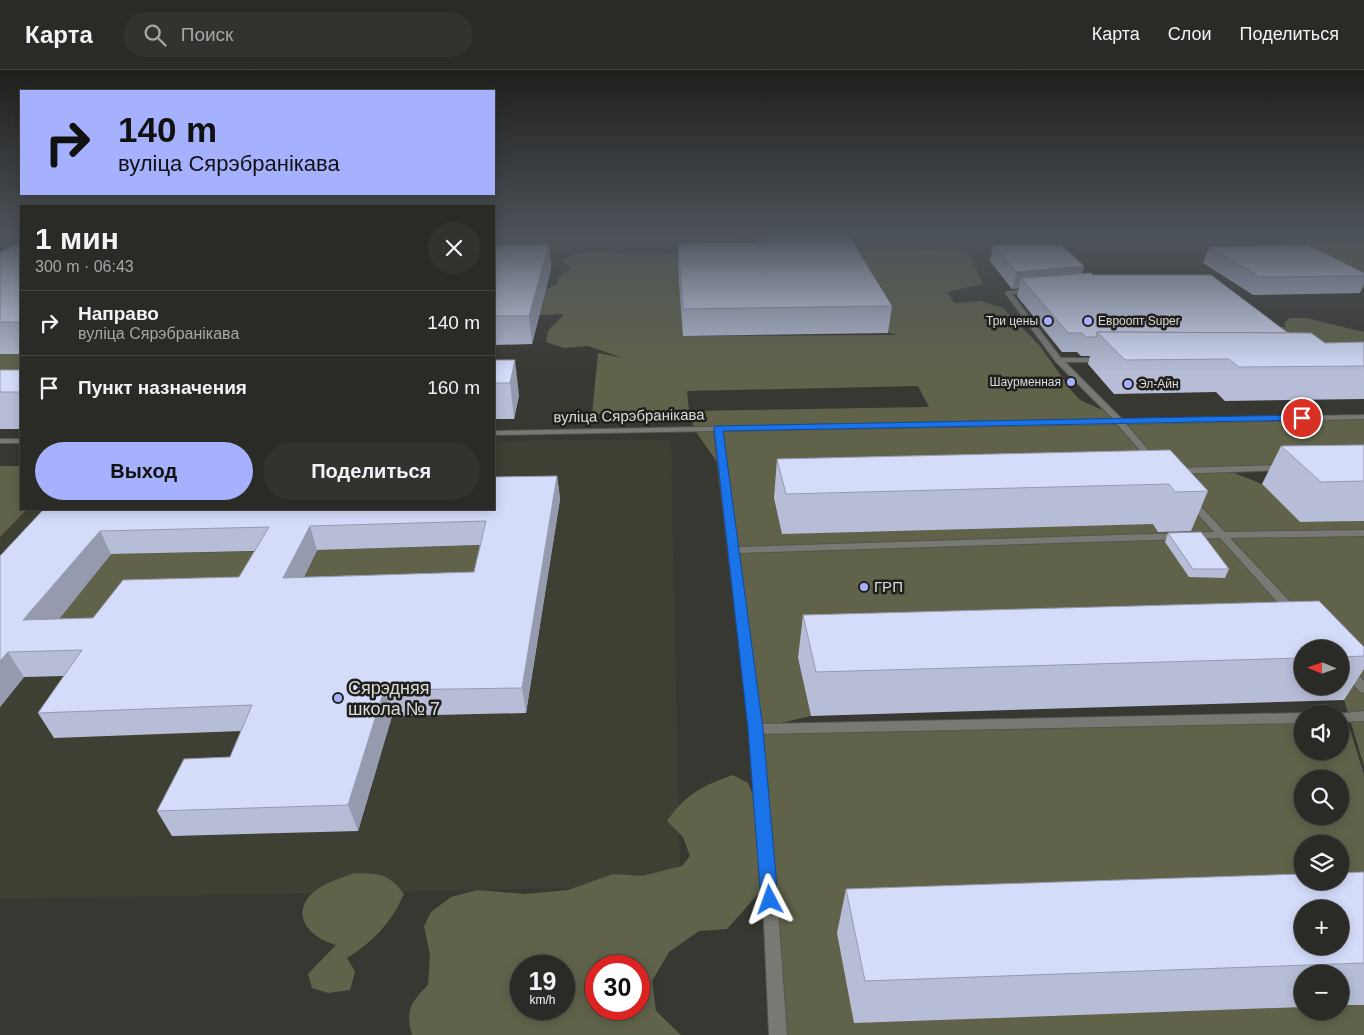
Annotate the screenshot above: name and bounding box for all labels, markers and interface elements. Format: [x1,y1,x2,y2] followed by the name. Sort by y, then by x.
[123,12,473,57] search box
[25,21,93,48] text: Карта
[141,21,169,49] icon: search
[181,24,233,45] text: Поиск
[1092,24,1140,44] text: Карта
[1168,24,1212,44] text: Слои
[1240,24,1339,44] text: Поделиться
[35,110,100,175] icon: right
[118,110,217,149] text: 140 m
[118,151,340,176] text: вуліца Сярэбранікава
[35,222,119,255] text: 1 мин
[428,222,480,274] button: close
[35,258,134,275] text: 300 m · 06:43
[78,303,159,324] text: Направо
[35,309,63,337] icon: right
[427,312,480,333] text: 140 m
[986,314,1038,328] place label: Три цены
[1098,314,1180,328] place label: Евроопт Super
[1042,315,1054,327] marker: Три цены
[1082,315,1094,327] marker: Евроопт Super
[78,325,239,342] text: вуліца Сярэбранікава
[35,374,63,402] icon: arrive
[990,375,1061,389] place label: Шаурменная
[1065,376,1077,388] marker: Шаурменная
[78,377,247,398] text: Пункт назначения
[427,377,480,398] text: 160 m
[1138,377,1179,391] place label: Эл-Айн
[1122,378,1134,390] marker: Эл-Айн
[1281,397,1323,439] pin
[1288,404,1316,432] icon: arrive
[553,406,705,425] street label: вуліца Сярэбранікава
[35,442,253,500] button: Выход
[263,442,480,500] button: Поделиться
[874,578,903,595] place label: ГРП
[858,581,870,593] marker: ГРП
[1294,640,1349,695] north arrow
[1294,640,1349,1020] map controls
[348,678,440,719] place label: Сярэдняя школа № 7
[332,692,344,704] marker: Сярэдняя школа № 7
[1294,705,1349,760] button: sound
[1294,770,1349,825] button: search
[1294,835,1349,890] button: layers
[743,873,795,925] position arrow
[1294,900,1349,955] button: +
[585,955,650,1020] speed limit sign: 30
[1294,965,1349,1020] button: −
[529,967,556,995] text: 19
[529,993,556,1007] text: km/h

